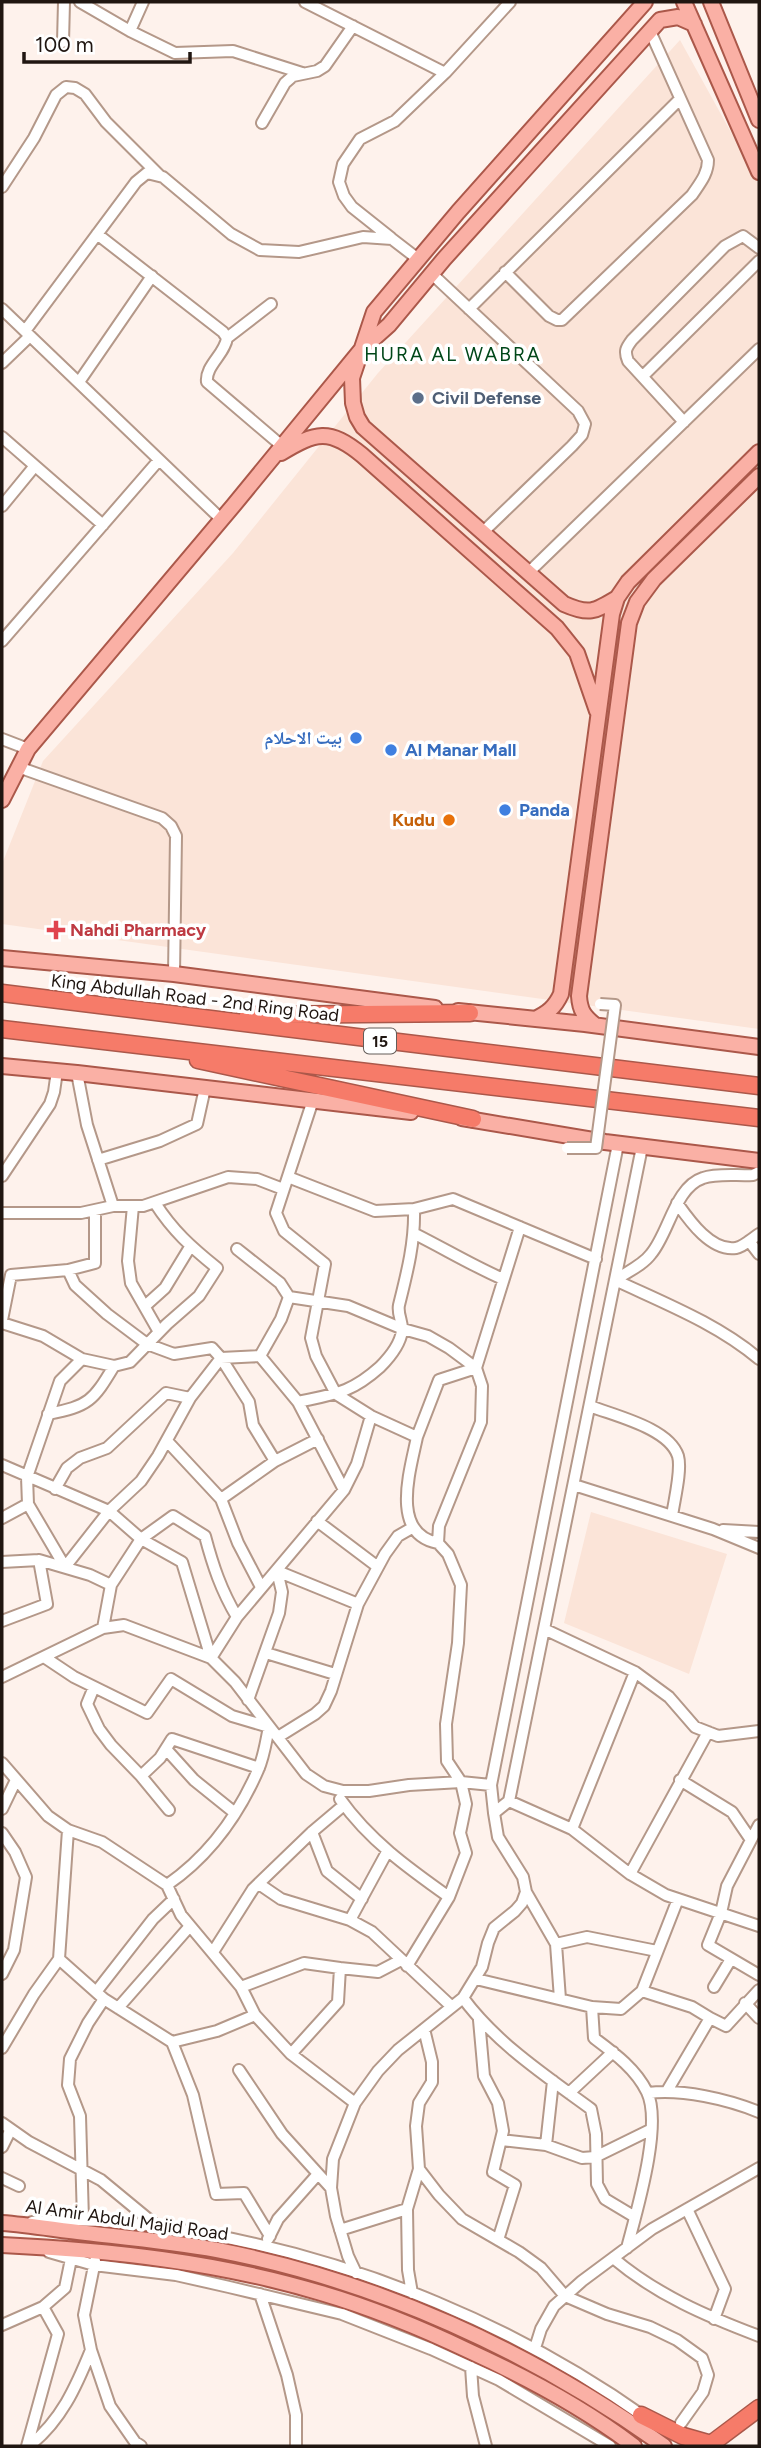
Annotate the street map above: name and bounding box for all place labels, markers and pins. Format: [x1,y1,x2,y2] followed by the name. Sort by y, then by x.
[432,387,541,409] place label: Civil Defense
[410,390,426,406] marker: Civil Defense
[265,727,342,750] place label: بيت الاحلام
[348,730,364,746] marker: بيت الاحلام
[405,739,516,761] place label: Al Manar Mall
[383,742,399,758] marker: Al Manar Mall
[519,799,570,821] place label: Panda
[497,802,513,818] marker: Panda
[392,809,435,831] place label: Kudu
[441,812,457,828] marker: Kudu
[70,919,207,941] place label: Nahdi Pharmacy
[48,922,64,938] marker: Nahdi Pharmacy

